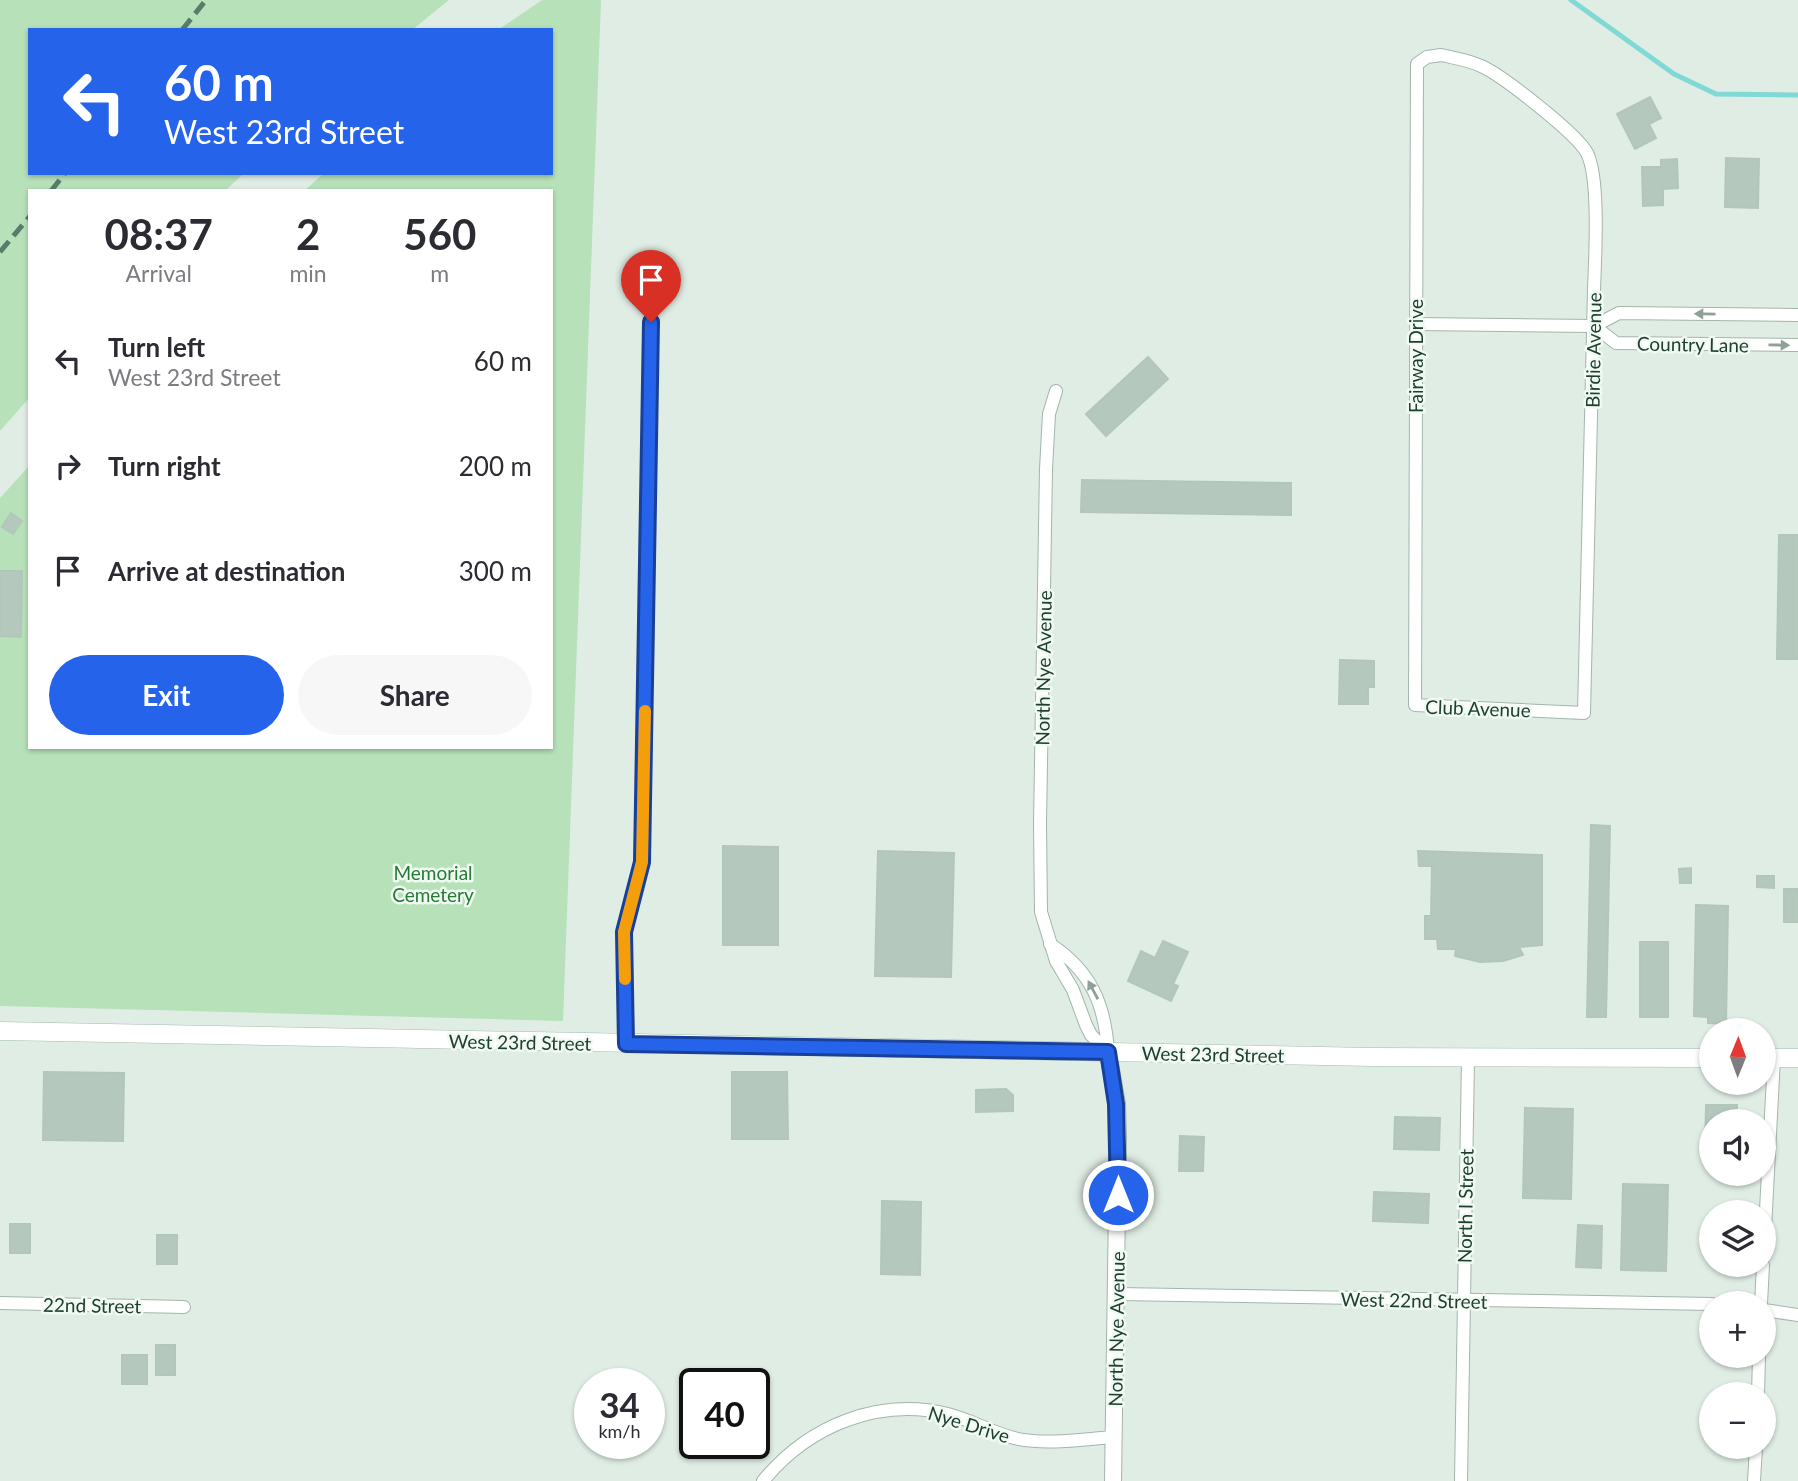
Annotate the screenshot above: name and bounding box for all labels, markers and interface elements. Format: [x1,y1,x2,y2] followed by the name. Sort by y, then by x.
[164,53,274,111] text: 60 m
[49,56,140,147] icon: left
[164,112,404,151] text: West 23rd Street
[105,209,213,259] text: 08:37
[296,209,320,259] text: 2
[403,209,476,259] text: 560
[621,250,681,322] pin
[126,259,192,287] text: Arrival
[289,259,327,287] text: min
[430,259,449,287] text: m
[632,261,670,299] icon: arrive
[1580,292,1606,408] street label: Birdie Avenue
[1404,299,1427,413] street label: Fairway Drive
[1694,308,1716,320] one-way arrow
[108,331,205,363] text: Turn left
[1637,332,1749,356] street label: Country Lane
[1768,339,1790,351] one-way arrow
[49,342,87,380] icon: left
[474,345,532,377] text: 60 m
[108,363,281,391] text: West 23rd Street
[49,447,87,485] icon: right
[108,450,221,482] text: Turn right
[459,450,532,482] text: 200 m
[49,552,87,590] icon: arrive
[108,555,345,587] text: Arrive at destination
[459,555,532,587] text: 300 m
[1030,590,1056,746] street label: North Nye Avenue
[49,655,284,735] button: Exit
[298,655,532,735] button: Share
[1425,695,1531,721] street label: Club Avenue
[392,861,474,906] park label: Memorial Cemetery
[1087,980,1099,1000] one-way arrow
[1699,1018,1776,1096] north arrow
[1699,1018,1776,1459] map controls
[448,1029,592,1055] street label: West 23rd Street
[1141,1041,1285,1067] street label: West 23rd Street
[1699,1109,1776,1186] button: sound
[1453,1148,1477,1263] street label: North I Street
[1081,1158,1155,1232] position arrow
[1699,1200,1776,1277] button: layers
[1103,1251,1129,1407] street label: North Nye Avenue
[1340,1287,1488,1313] street label: West 22nd Street
[1699,1291,1776,1368] button: +
[43,1293,141,1317] street label: 22nd Street
[679,1368,770,1459] speed limit sign: 40
[1699,1382,1776,1459] button: −
[599,1383,640,1425] text: 34
[925,1401,1013,1447] street label: Nye Drive
[598,1420,641,1442] text: km/h

